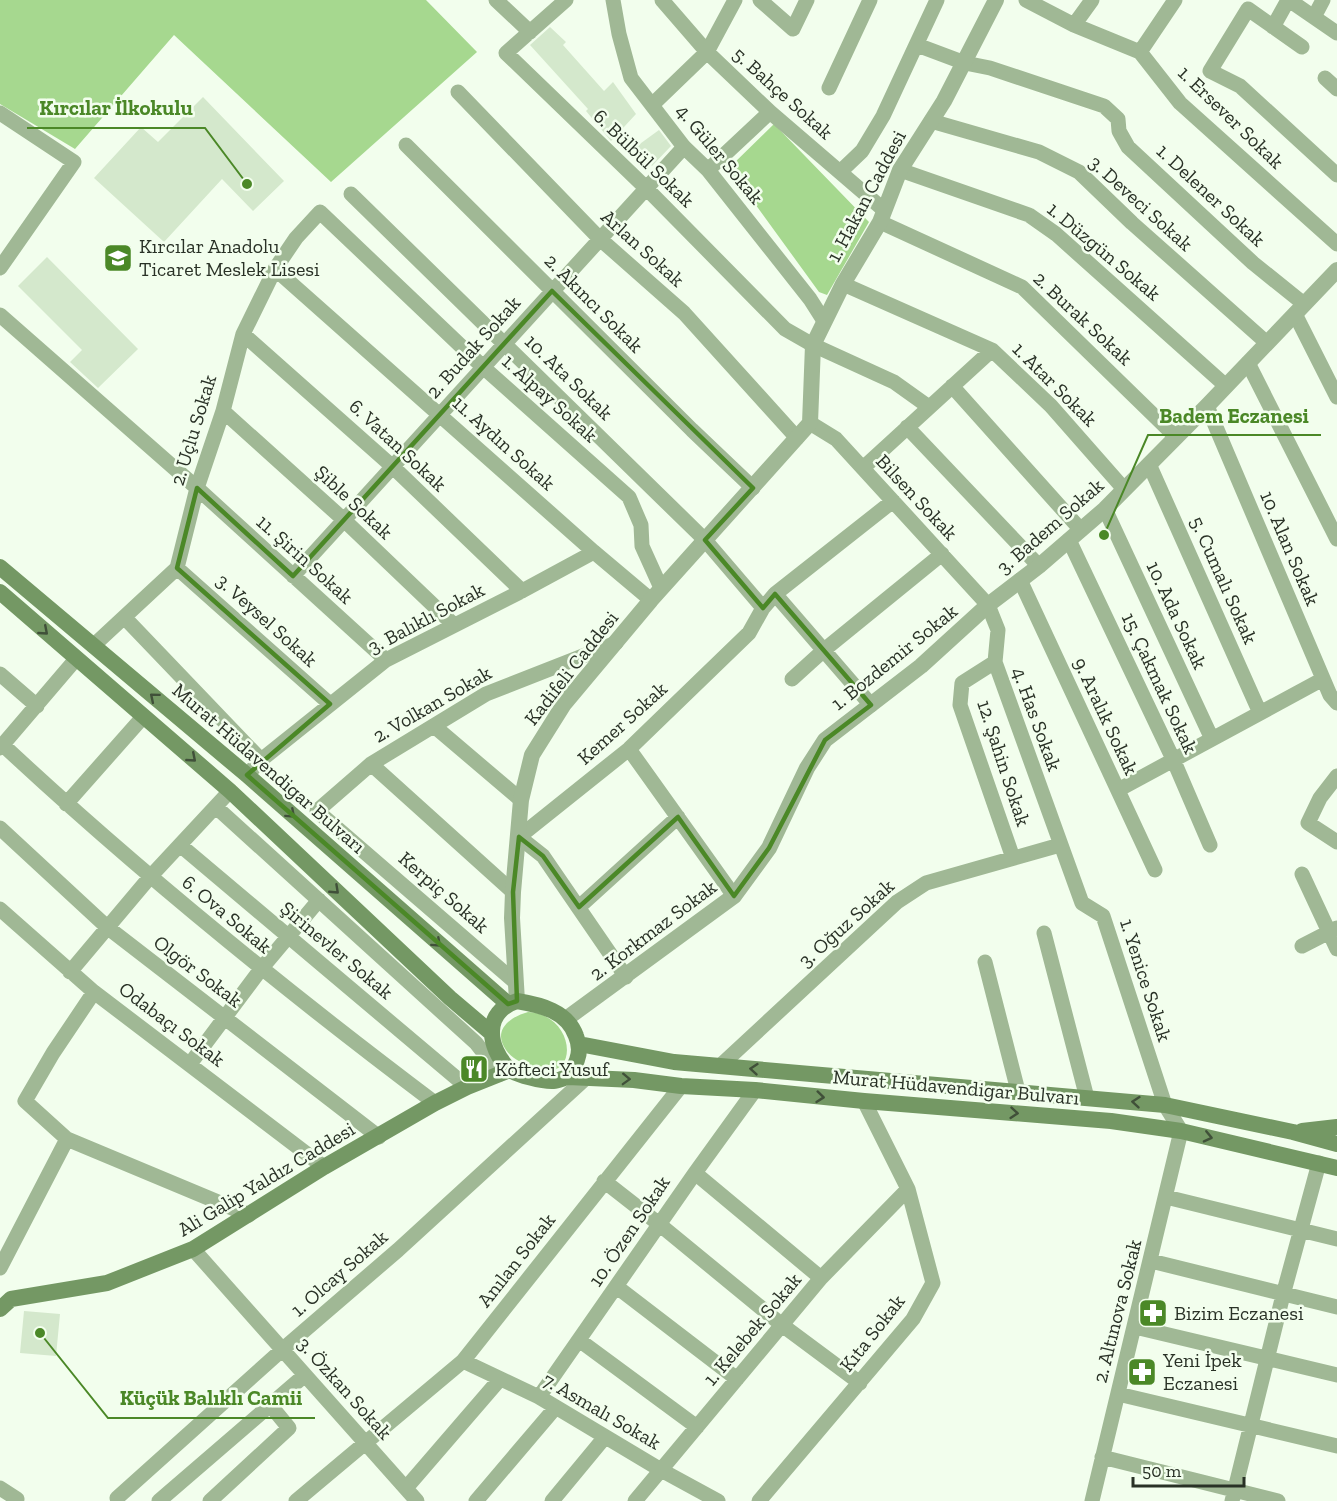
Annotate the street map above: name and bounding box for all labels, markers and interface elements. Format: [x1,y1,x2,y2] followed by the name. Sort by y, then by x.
[728,42,838,145] street label: 5. Bahçe Sokak
[1173,61,1289,174] street label: 1. Ersever Sokak
[27,89,205,128] callout: Kırcılar İlkokulu
[39,95,193,120] text: Kırcılar İlkokulu
[671,99,769,209] street label: 4. Güler Sokak
[589,104,700,213] street label: 6. Bülbül Sokak
[821,126,911,266] street label: 1. Hakan Caddesi
[1152,139,1271,252] street label: 1. Delener Sokak
[1084,150,1198,256] street label: 3. Deveci Sokak
[1042,197,1166,306] street label: 1. Düzgün Sokak
[596,204,690,292] street label: Arlan Sokak
[139,234,320,281] place label: Kırcılar Anadolu Ticaret Meslek Lisesi
[102,242,134,274] school or university icon: Kırcılar Anadolu Ticaret Meslek Lisesi
[540,249,649,358] street label: 2. Akıncı Sokak
[1028,266,1138,370] street label: 2. Burak Sokak
[421,290,526,403] street label: 2. Budak Sokak
[520,329,618,425] street label: 10. Ata Sokak
[1008,337,1103,432] street label: 1. Atar Sokak
[497,349,603,447] street label: 1. Alpay Sokak
[165,371,221,488] street label: 2. Uçlu Sokak
[448,391,561,496] street label: 11. Aydın Sokak
[344,394,452,497] street label: 6. Vatan Sokak
[1148,396,1321,435] callout: Badem Eczanesi
[1159,403,1309,428] text: Badem Eczanesi
[871,449,963,545] street label: Bilsen Sokak
[310,460,398,544] street label: Şible Sokak
[992,473,1109,579] street label: 3. Badem Sokak
[1255,487,1325,610] street label: 10. Alan Sokak
[252,509,359,609] street label: 11. Şirin Sokak
[1185,513,1263,648] street label: 5. Cumalı Sokak
[1142,557,1213,673] street label: 10. Ada Sokak
[211,568,323,672] street label: 3. Veysel Sokak
[364,577,489,659] street label: 3. Balıklı Sokak
[826,598,962,715] street label: 1. Bozdemir Sokak
[519,606,623,730] street label: Kadifeli Caddesi
[1117,609,1203,758] street label: 15. Çakmak Sokak
[37,624,48,635] one-way arrow
[1068,653,1144,779] street label: 9. Aralık Sokak
[368,660,496,748] street label: 2. Volkan Sokak
[1007,664,1067,775] street label: 4. Has Sokak
[572,676,672,770] street label: Kemer Sokak
[168,678,371,858] street label: Murat Hüdavendigar Bulvarı
[150,693,161,704] one-way arrow
[972,697,1036,830] street label: 12. Şahin Sokak
[185,751,196,762] one-way arrow
[284,807,295,818] one-way arrow
[394,846,495,938] street label: Kerpiç Sokak
[177,870,277,959] street label: 6. Ova Sokak
[793,873,899,972] street label: 3. Oğuz Sokak
[585,874,722,985] street label: 2. Korkmaz Sokak
[329,883,339,894] one-way arrow
[276,896,399,1004] street label: Şirinevler Sokak
[1115,916,1177,1045] street label: 1. Yenice Sokak
[149,930,248,1013] street label: Olgör Sokak
[430,936,441,947] one-way arrow
[114,976,230,1072] street label: Odabaçı Sokak
[458,1053,490,1085] restaurant icon: Köfteci Yusuf
[495,1057,610,1081] place label: Köfteci Yusuf
[749,1063,758,1076] one-way arrow
[832,1064,1081,1110] street label: Murat Hüdavendigar Bulvarı
[621,1073,630,1086] one-way arrow
[816,1090,825,1102] one-way arrow
[1132,1096,1141,1109] one-way arrow
[1010,1106,1019,1119] one-way arrow
[173,1116,359,1241] street label: Ali Galip Yaldız Caddesi
[1202,1130,1212,1143] one-way arrow
[583,1171,675,1291] street label: 10. Özen Sokak
[472,1208,560,1312] street label: Anılan Sokak
[286,1224,393,1322] street label: 1. Olcay Sokak
[1088,1236,1147,1385] street label: 2. Altınova Sokak
[698,1267,806,1390] street label: 1. Kelebek Sokak
[834,1289,910,1376] street label: Kıta Sokak
[1137,1297,1169,1329] pharmacy icon: Bizim Eczanesi
[1174,1301,1304,1325] place label: Bizim Eczanesi
[293,1332,398,1445] street label: 3. Özkan Sokak
[1162,1348,1242,1395] place label: Yeni İpek Eczanesi
[1126,1356,1158,1388] pharmacy icon: Yeni İpek Eczanesi
[539,1368,666,1455] street label: 7. Asmalı Sokak
[108,1379,315,1418] callout: Küçük Balıklı Camii
[120,1385,302,1410] text: Küçük Balıklı Camii
[1133,1450,1244,1488] scale bar
[1142,1460,1182,1482] text: 50 m

